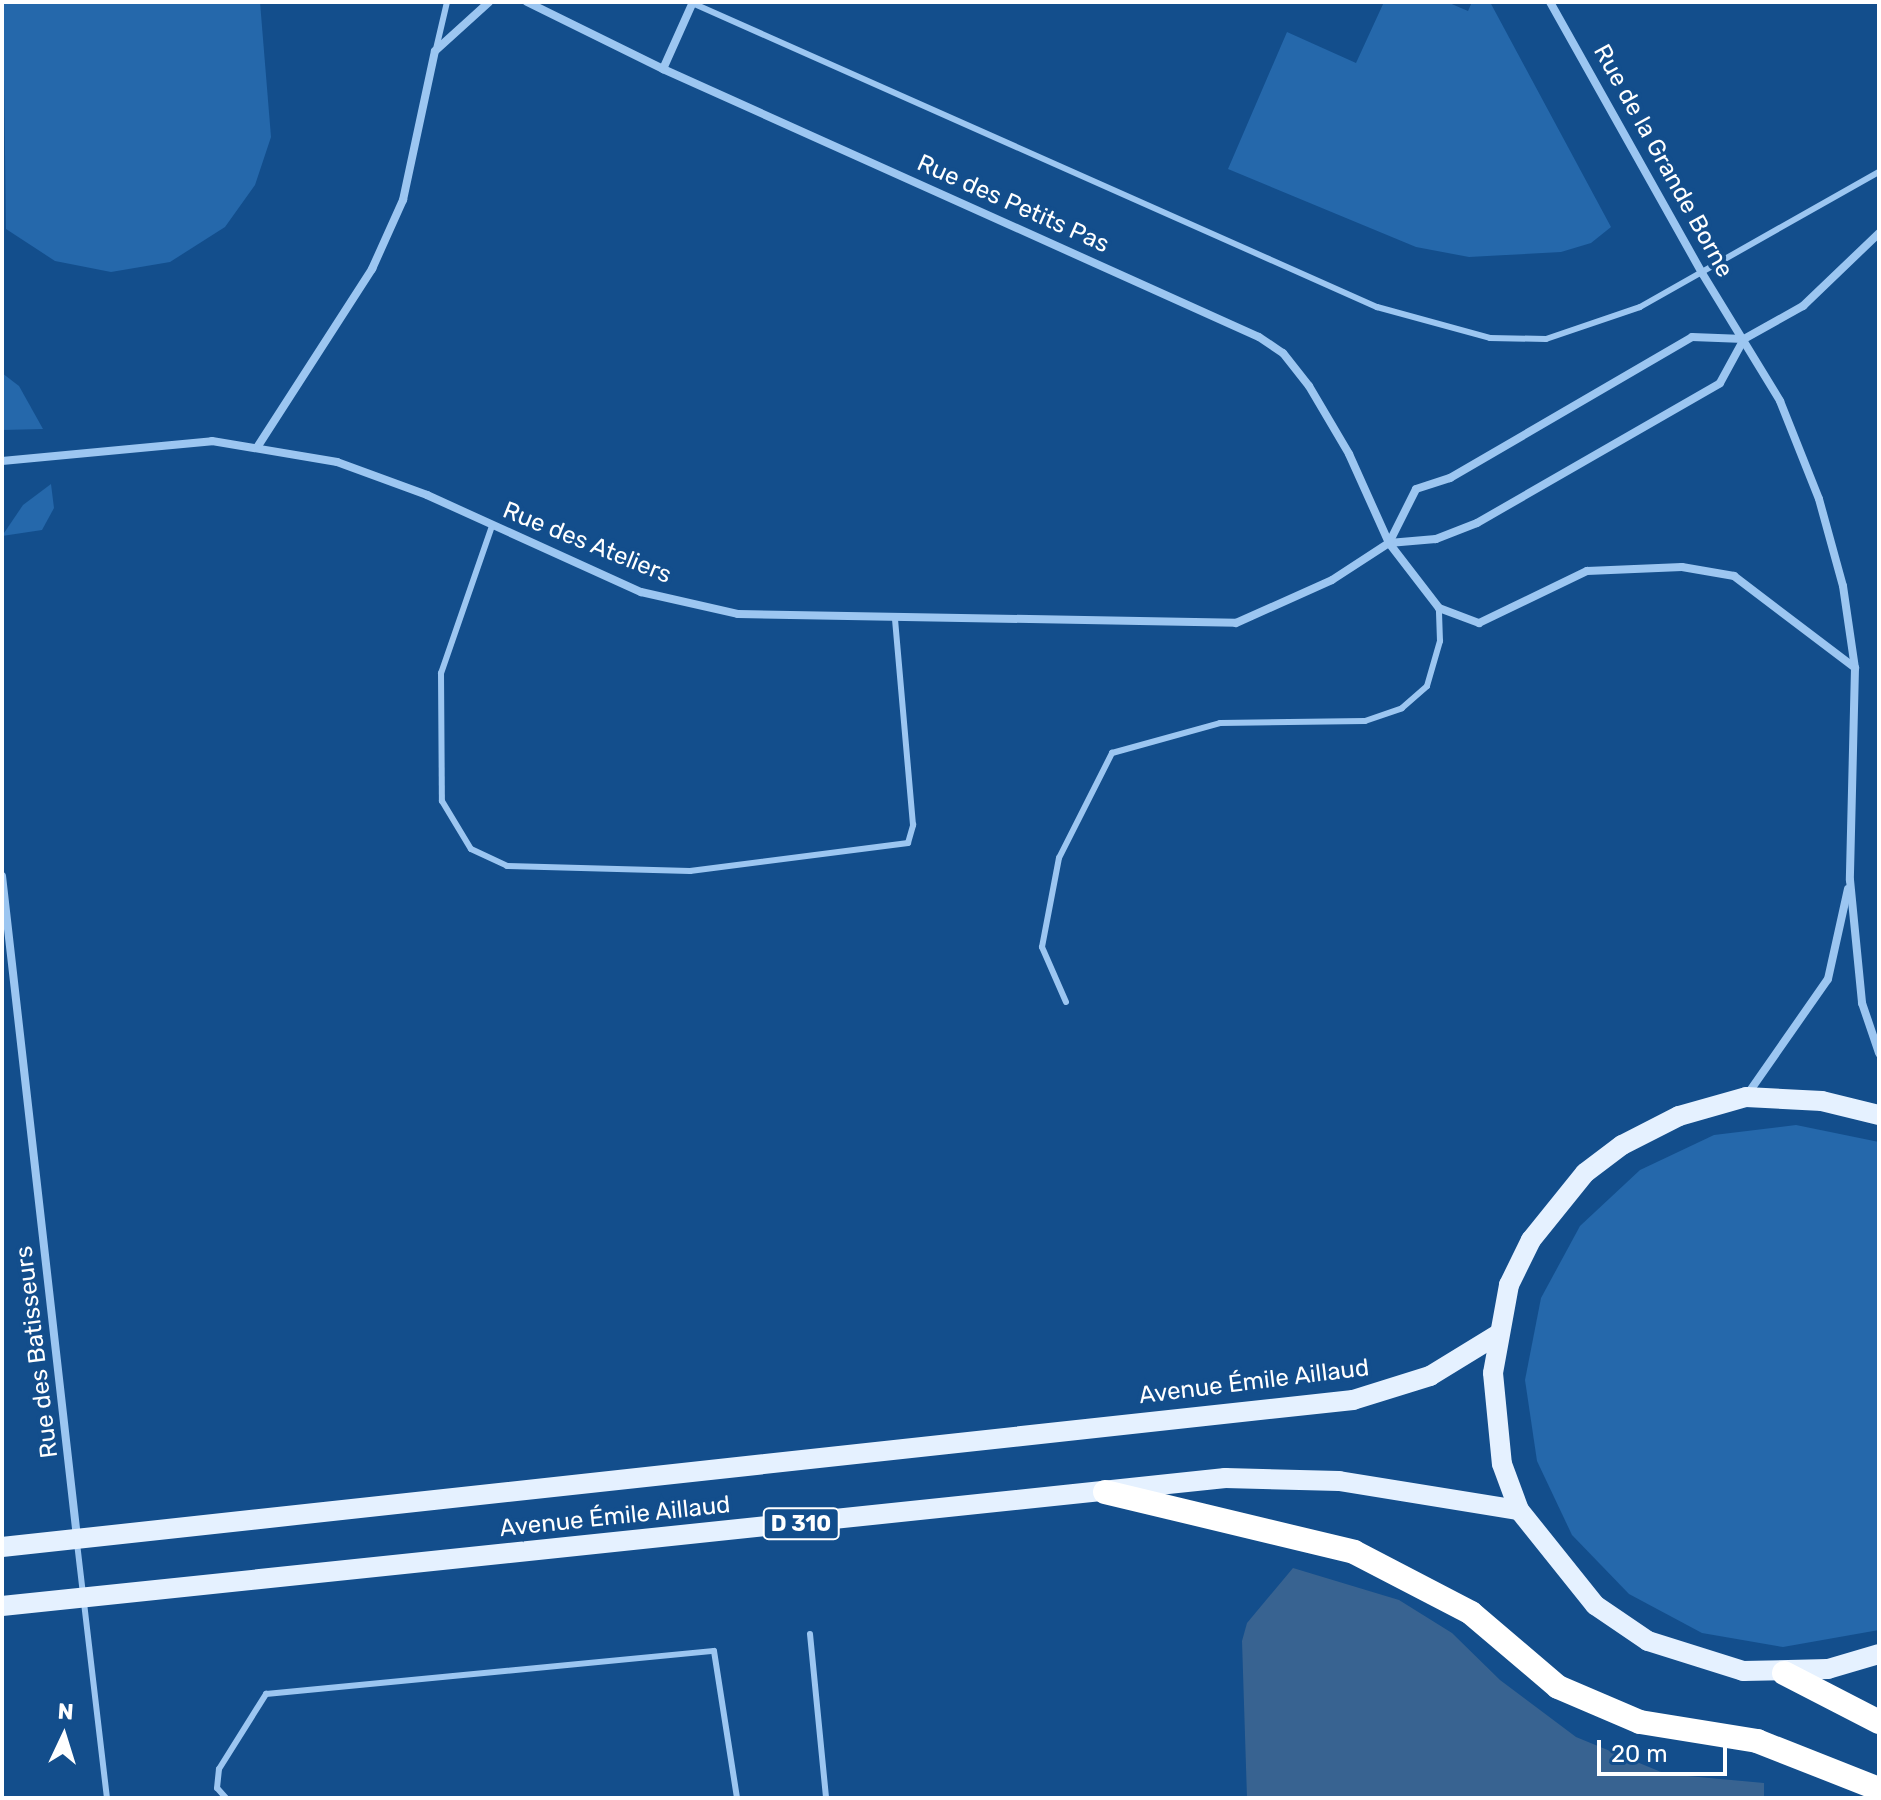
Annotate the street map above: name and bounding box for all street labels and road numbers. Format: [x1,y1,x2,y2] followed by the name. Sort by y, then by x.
[1587,40,1739,282] street label: Rue de la Grande Borne
[912,149,1114,259] street label: Rue des Petits Pas
[498,496,676,590] street label: Rue des Ateliers
[10,1244,64,1460] street label: Rue des Batisseurs
[1137,1354,1371,1410] street label: Avenue Émile Aillaud
[498,1491,732,1543] street label: Avenue Émile Aillaud
[761,1506,841,1542] road number: D 310

